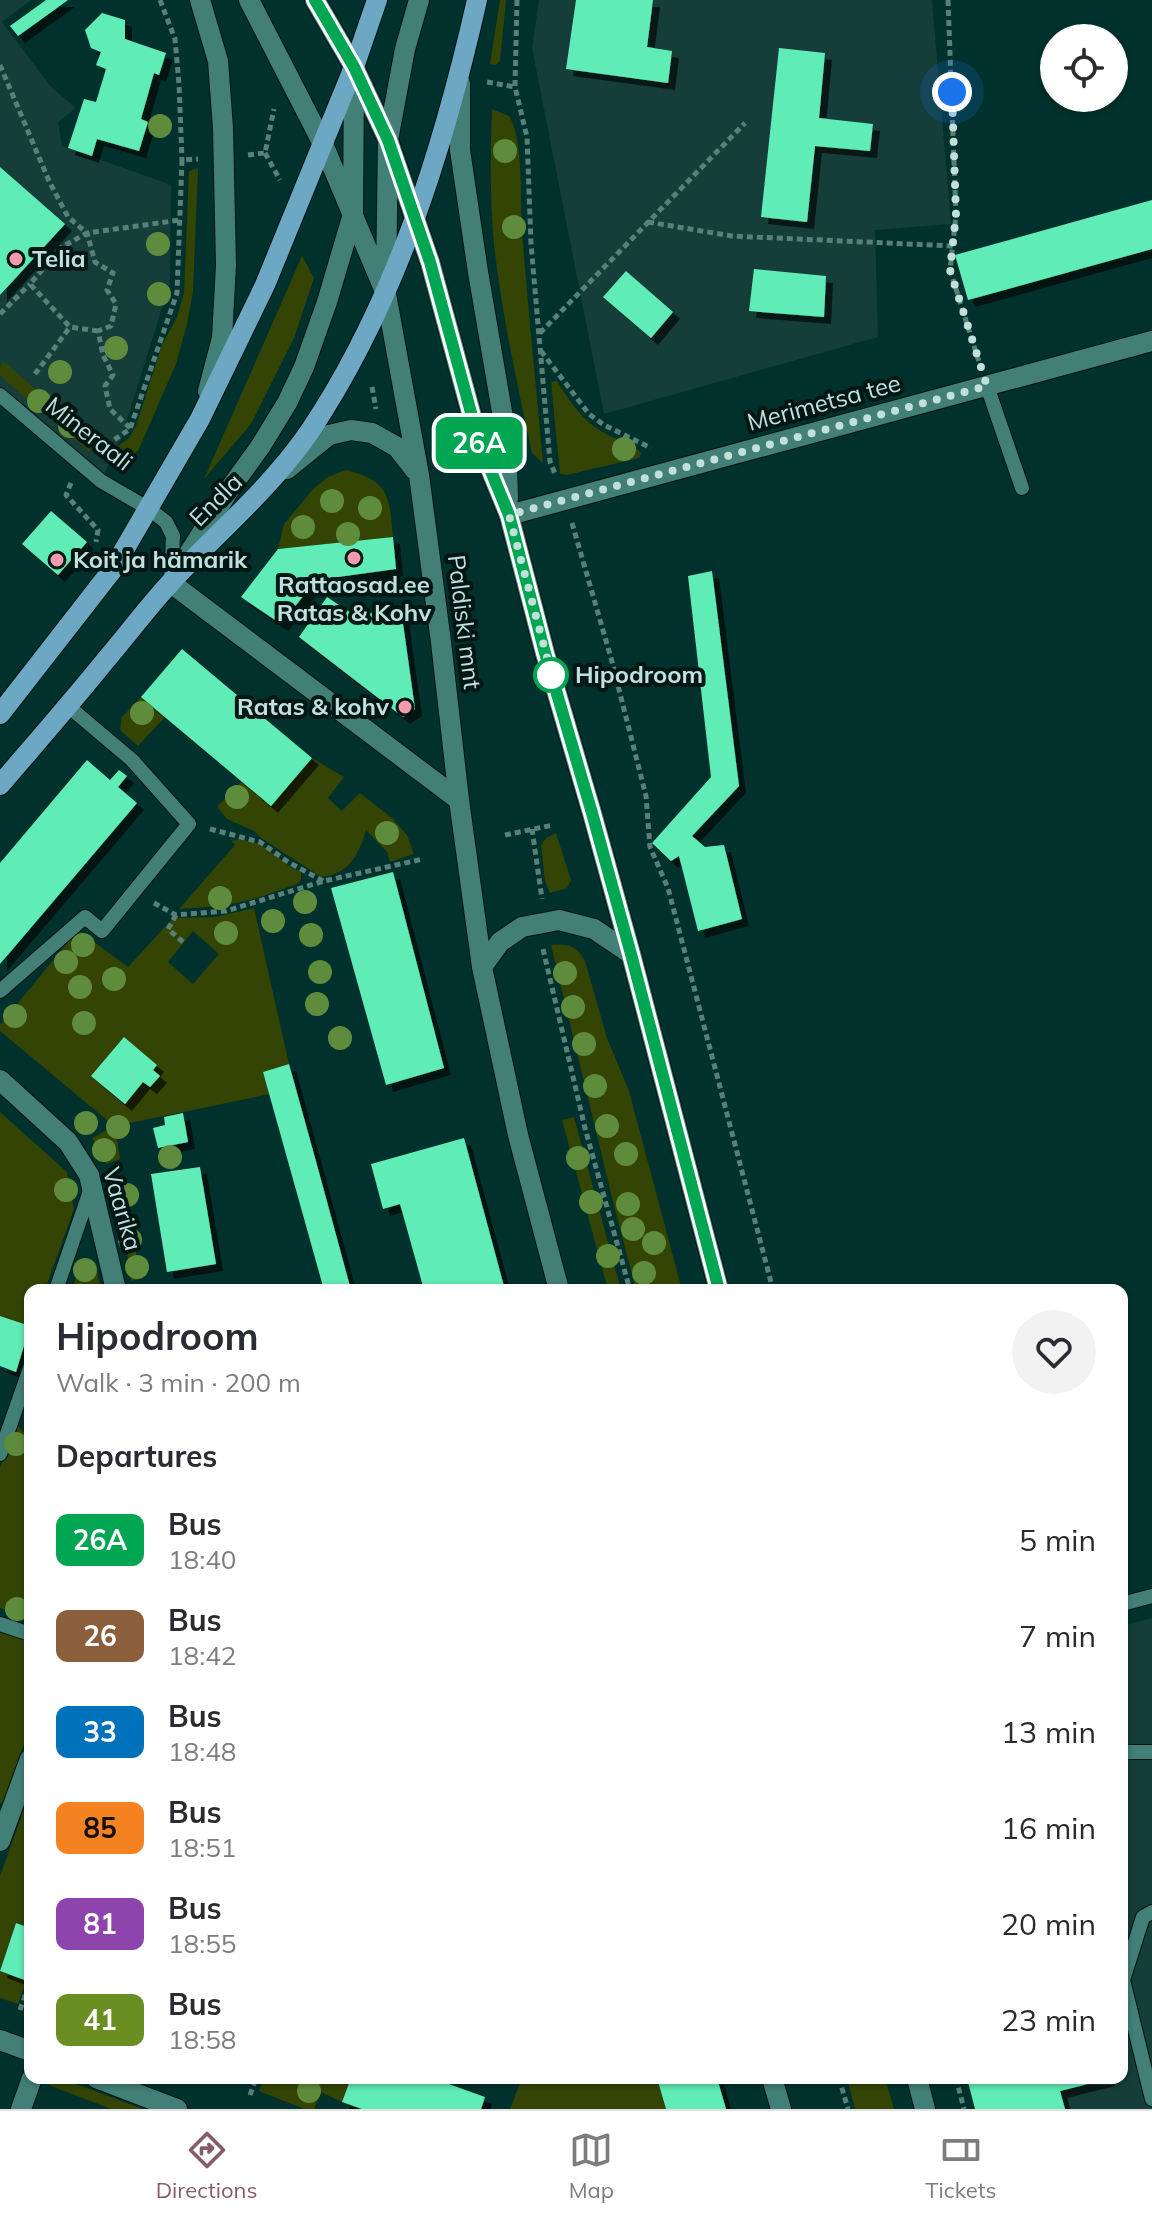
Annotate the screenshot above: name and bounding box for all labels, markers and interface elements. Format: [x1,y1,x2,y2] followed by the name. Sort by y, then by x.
[1040,24,1128,112] map controls
[1040,24,1128,112] button: locate
[932,72,972,112] your location
[32,243,86,273] place label: Telia
[7,250,25,268] marker: Telia
[744,367,904,437] street label: Merimetsa tee
[40,390,139,477] street label: Mineraali
[433,417,525,469] line badge: 26A
[452,425,506,460] text: 26A
[183,467,248,532] street label: Endla
[73,544,248,574] place label: Koit ja hämarik
[345,549,363,567] marker: Rattaosad.ee Ratas & Kohv
[48,551,66,569] marker: Koit ja hämarik
[442,553,488,691] street label: Paldiski mnt
[277,569,432,627] place label: Rattaosad.ee Ratas & Kohv
[534,658,568,692] marker: Hipodroom
[575,659,703,689] place label: Hipodroom
[237,691,390,721] place label: Ratas & kohv
[396,698,414,716] marker: Ratas & kohv
[97,1164,149,1254] street label: Vaarika
[1012,1310,1096,1394] button: heart
[56,1312,259,1360] text: Hipodroom
[56,1366,301,1399] text: Walk · 3 min · 200 m
[56,1437,217,1475] text: Departures
[168,1505,222,1543] text: Bus
[1019,1521,1096,1559] text: 5 min
[73,1522,127,1557] text: 26A
[168,1543,236,1576] text: 18:40
[168,1601,222,1639] text: Bus
[1019,1617,1096,1655] text: 7 min
[83,1618,117,1653] text: 26
[168,1639,236,1672] text: 18:42
[168,1697,222,1735] text: Bus
[1001,1713,1096,1751] text: 13 min
[83,1714,117,1749] text: 33
[168,1735,236,1768] text: 18:48
[168,1793,222,1831] text: Bus
[1001,1809,1096,1847] text: 16 min
[83,1810,117,1845] text: 85
[168,1831,236,1864] text: 18:51
[168,1889,222,1927] text: Bus
[1001,1905,1096,1943] text: 20 min
[83,1906,117,1941] text: 81
[168,1927,236,1960] text: 18:55
[168,1985,222,2023] text: Bus
[1001,2001,1096,2039] text: 23 min
[83,2002,117,2037] text: 41
[168,2023,236,2056] text: 18:58
[156,2128,257,2204] tab: Directions
[569,2128,614,2204] tab: Map
[925,2128,996,2204] tab: Tickets

